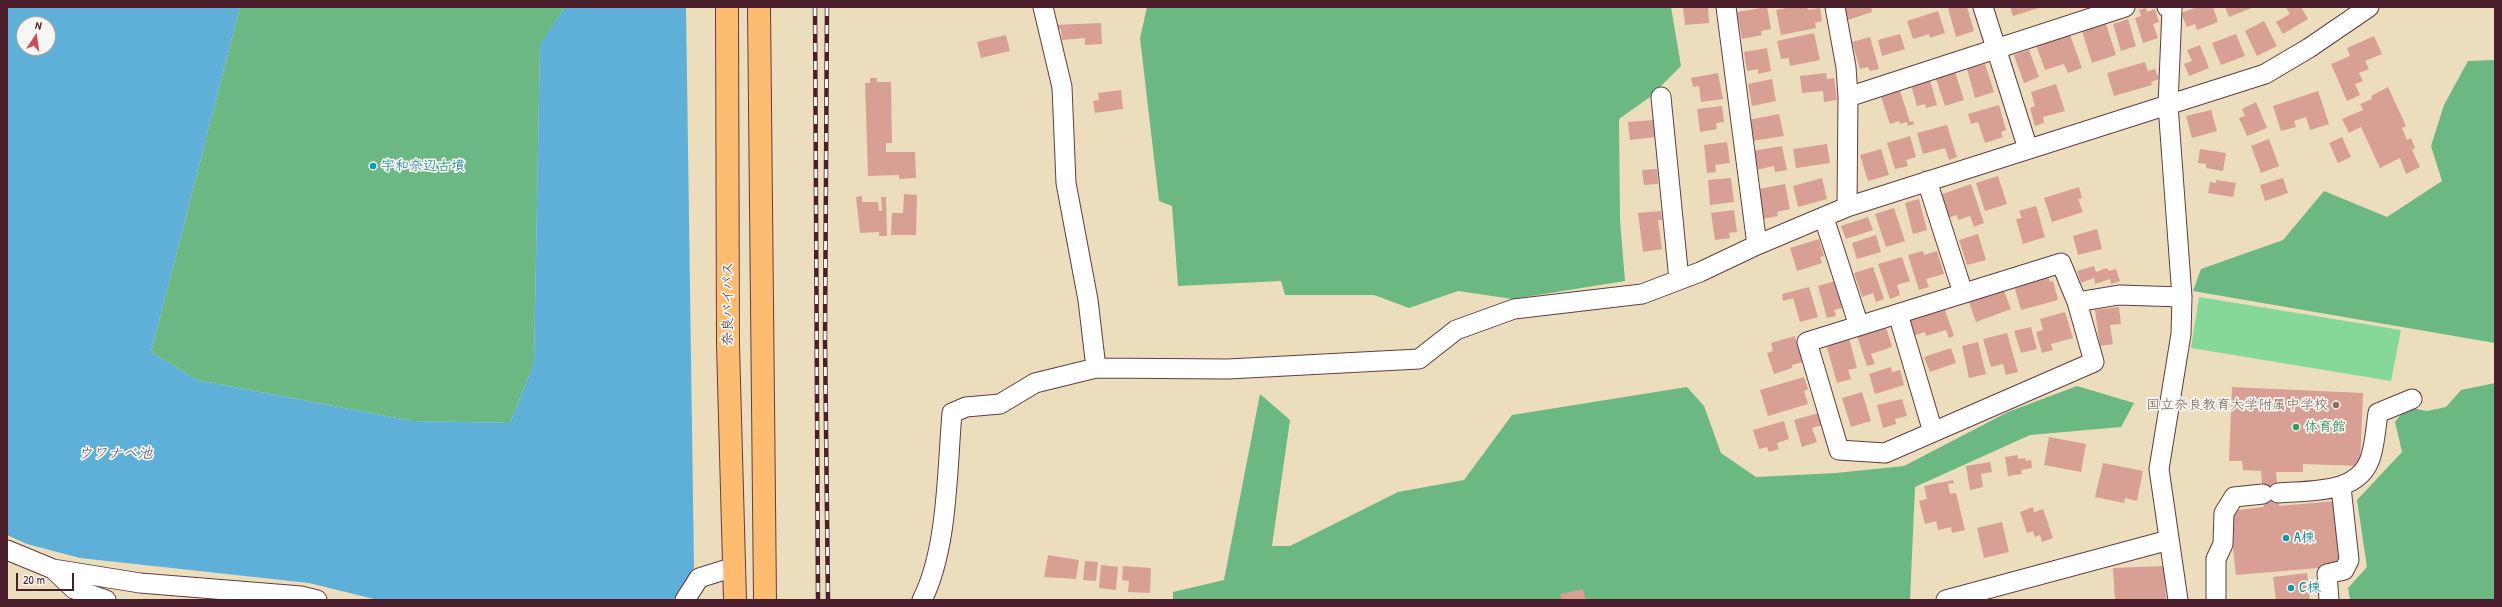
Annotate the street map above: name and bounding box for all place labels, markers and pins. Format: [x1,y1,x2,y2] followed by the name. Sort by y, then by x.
[381,158,465,174] place label: 宇和奈辺古墳
[368,161,378,171] marker: 宇和奈辺古墳
[2146,397,2328,413] place label: 国立奈良教育大学附属中学校
[2331,400,2341,410] marker: 国立奈良教育大学附属中学校
[2304,419,2346,435] place label: 体育館
[2291,422,2301,432] marker: 体育館
[2294,530,2315,546] place label: A棟
[2281,533,2291,543] marker: A棟
[2299,580,2321,596] place label: C棟
[2286,583,2296,593] marker: C棟

